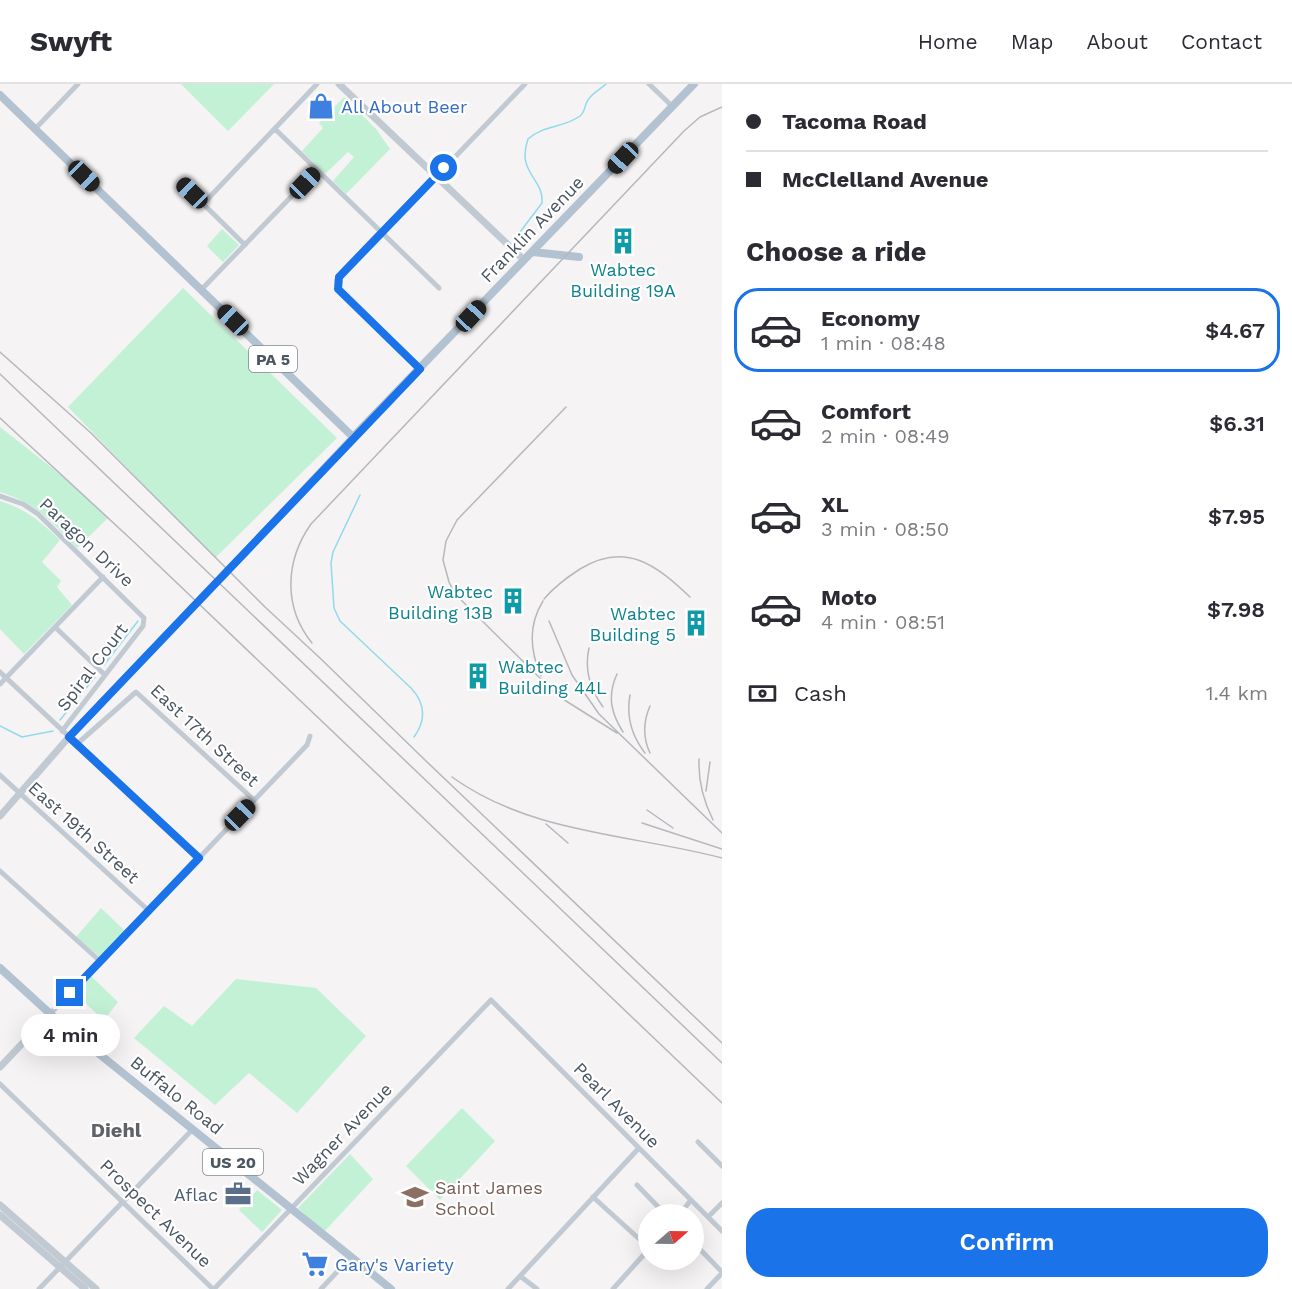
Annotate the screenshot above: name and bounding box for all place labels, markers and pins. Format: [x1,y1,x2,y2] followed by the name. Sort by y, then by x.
[306,91,336,121] shop icon: All About Beer
[341,96,467,117] place label: All About Beer
[608,226,638,256] building icon: Wabtec Building 19A
[570,259,676,301] place label: Wabtec Building 19A
[388,581,493,623] place label: Wabtec Building 13B
[498,586,528,616] building icon: Wabtec Building 13B
[589,603,676,645] place label: Wabtec Building 5
[681,608,711,638] building icon: Wabtec Building 5
[498,656,607,698] place label: Wabtec Building 44L
[463,661,493,691] building icon: Wabtec Building 44L
[435,1177,543,1219] place label: Saint James School
[223,1179,253,1209] office icon: Aflac
[400,1182,430,1212] school or university icon: Saint James School
[174,1184,218,1205] place label: Aflac
[300,1249,330,1279] supermarket icon: Gary's Variety
[335,1254,454,1275] place label: Gary's Variety

